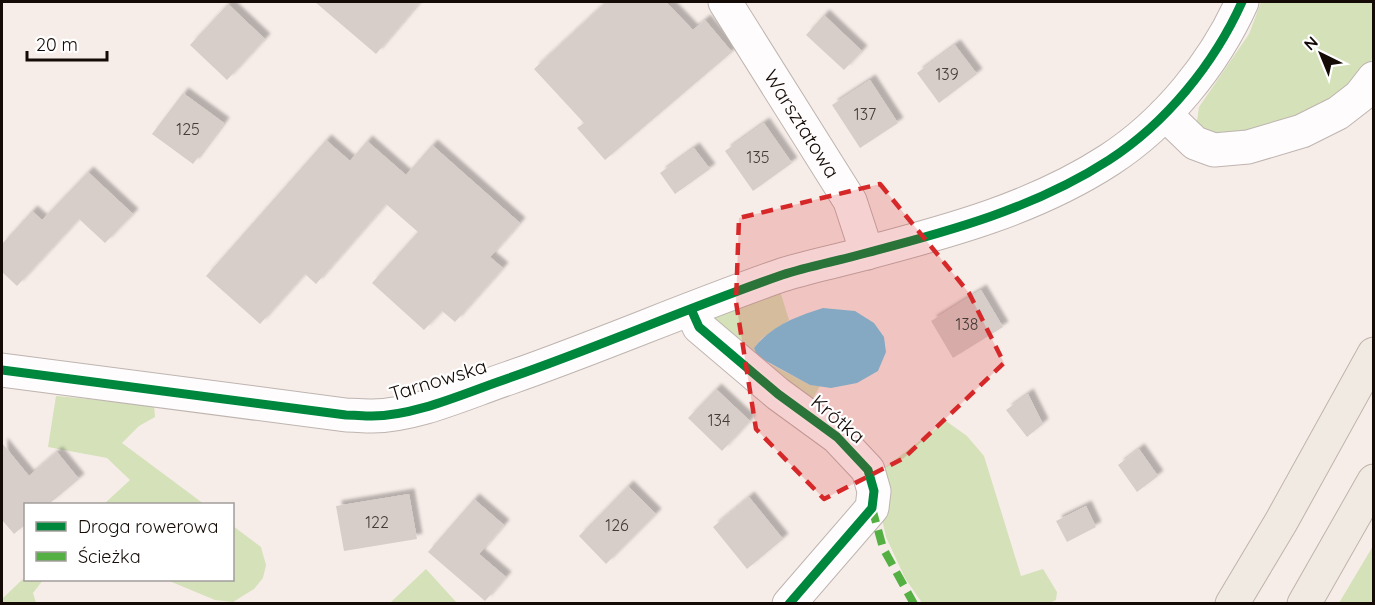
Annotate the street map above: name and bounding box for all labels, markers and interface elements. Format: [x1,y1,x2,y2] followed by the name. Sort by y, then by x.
[27,24,106,62] scale bar
[1291,24,1351,84] north arrow
[1300,32,1322,54] text: N
[36,33,78,56] text: 20 m
[935,64,959,84] house number: 139
[759,65,845,182] street label: Warsztatowa
[854,104,876,124] house number: 137
[176,119,200,139] house number: 125
[746,147,770,167] house number: 135
[956,314,978,334] house number: 138
[386,353,490,406] street label: Tarnowska
[806,389,870,448] street label: Krótka
[708,410,730,430] house number: 134
[24,503,234,581] legend
[365,512,389,532] house number: 122
[78,515,218,538] text: Droga rowerowa
[605,515,629,535] house number: 126
[78,545,141,568] text: Ścieżka

